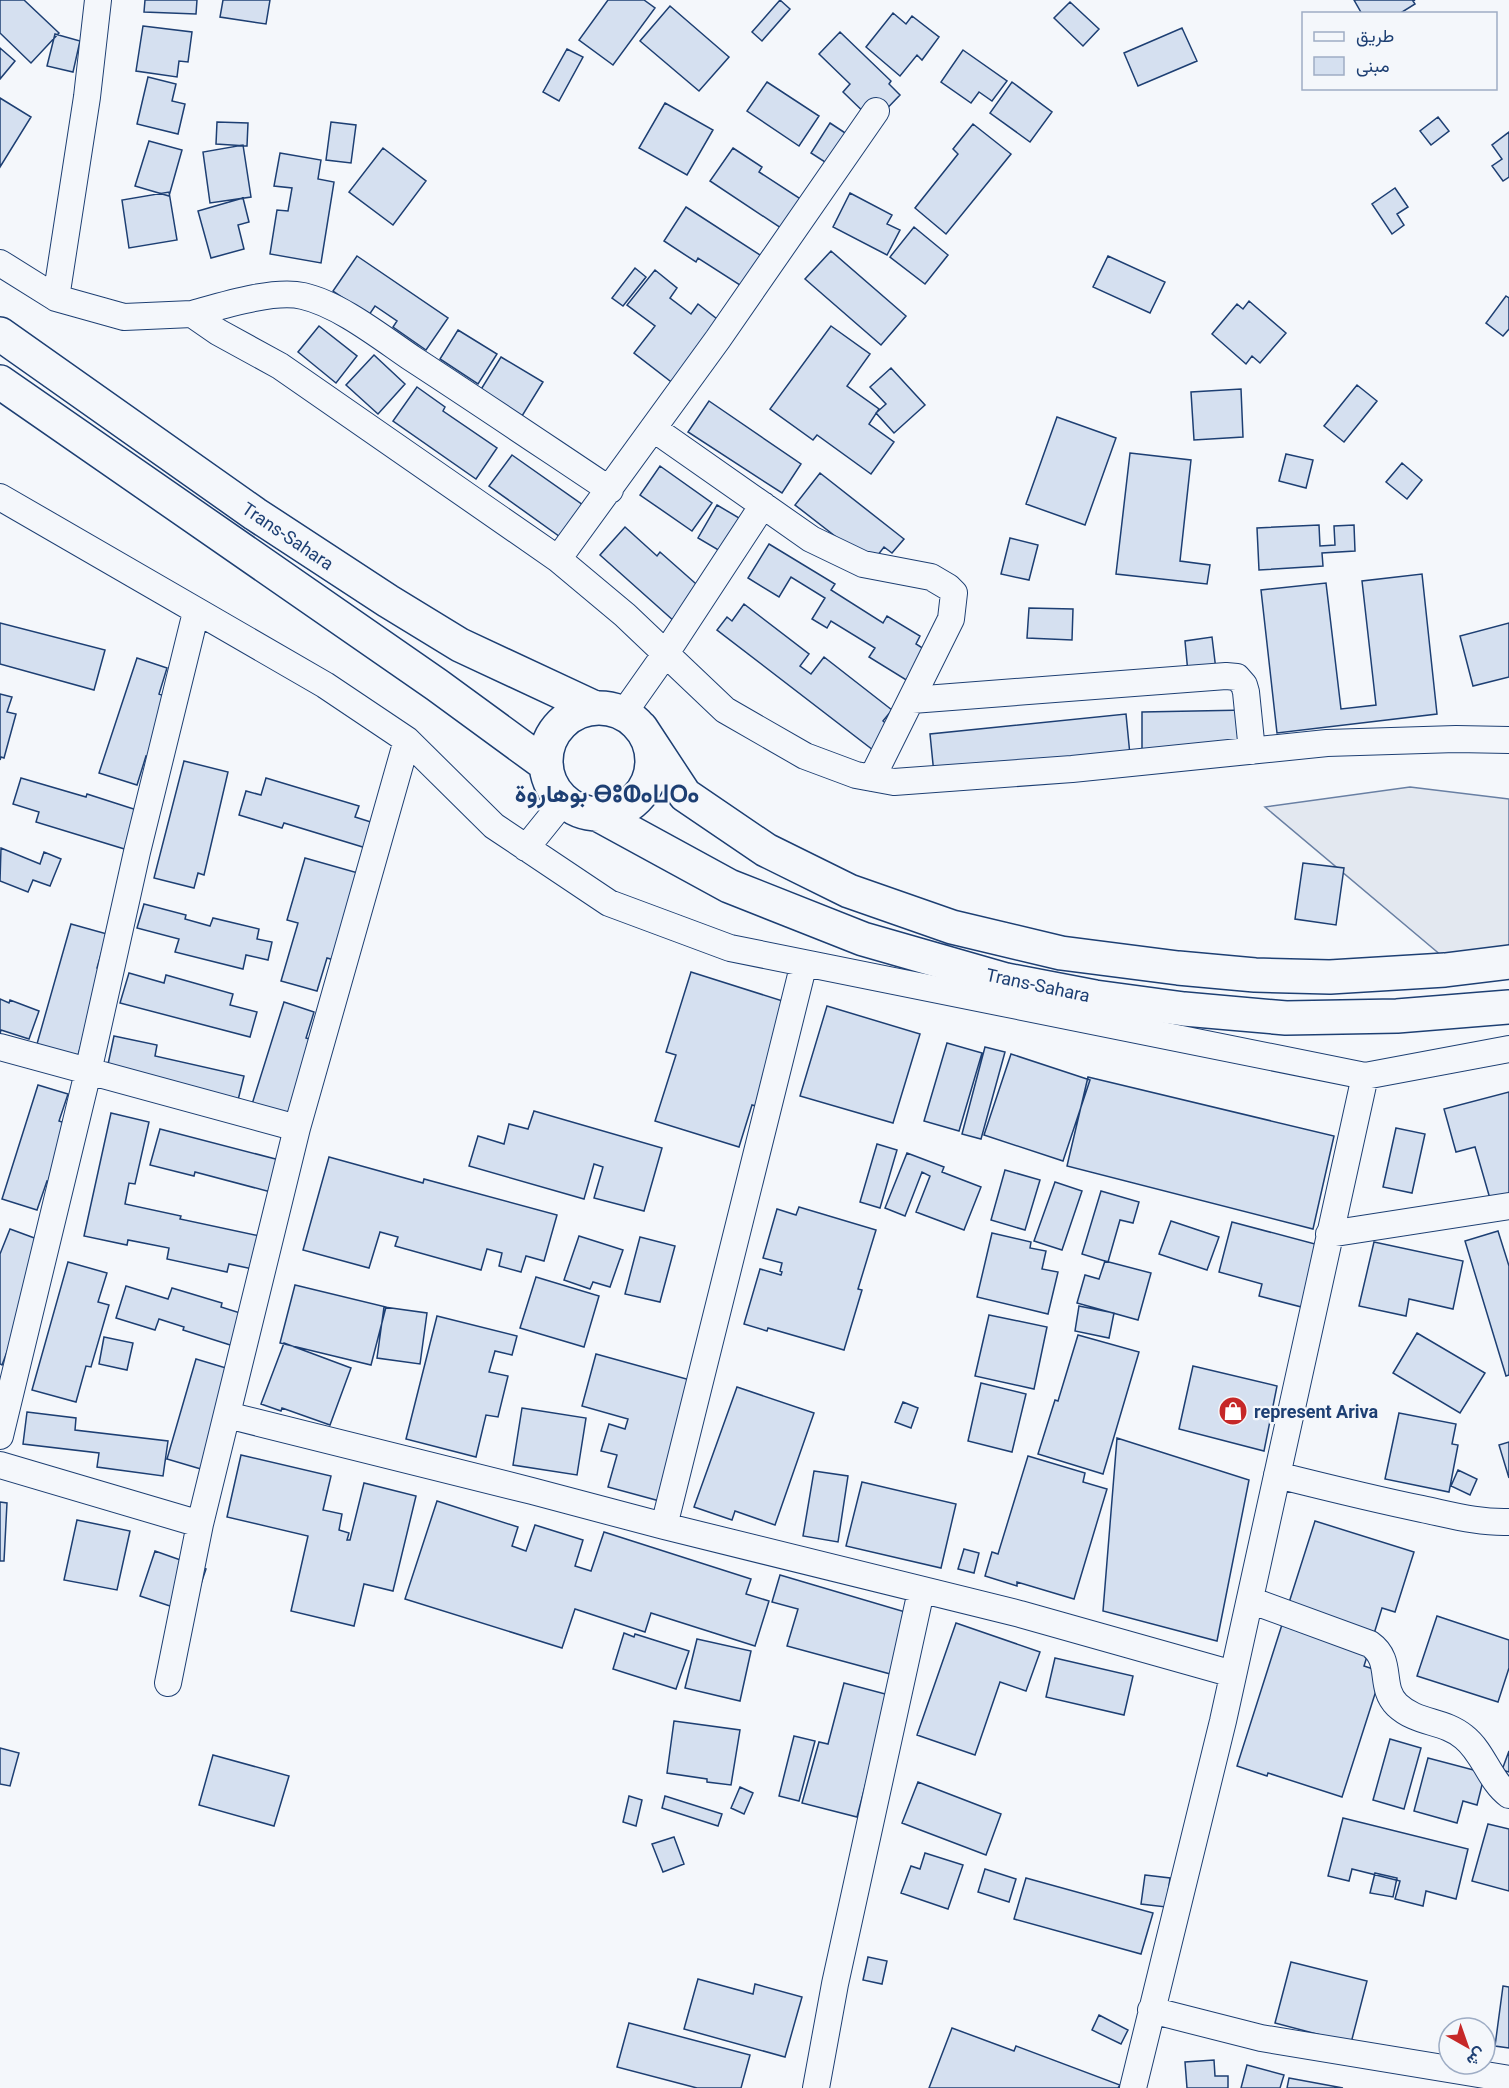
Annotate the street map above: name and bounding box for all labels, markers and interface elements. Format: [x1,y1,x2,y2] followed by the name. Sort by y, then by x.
[1302,12,1497,90] legend
[1356,25,1394,47] text: طريق
[1356,55,1390,77] text: مبنى
[238,498,338,574] street label: Trans-Sahara
[515,780,699,809] district label: بوهاروة ⴱⵓⵀⴰⵡⵔⴰ
[984,964,1092,1006] street label: Trans-Sahara
[1217,1395,1249,1427] shop icon: represent Ariva
[1254,1401,1378,1422] place label: represent Ariva
[1437,2016,1497,2076] north arrow
[1463,2044,1490,2071] text: ش

